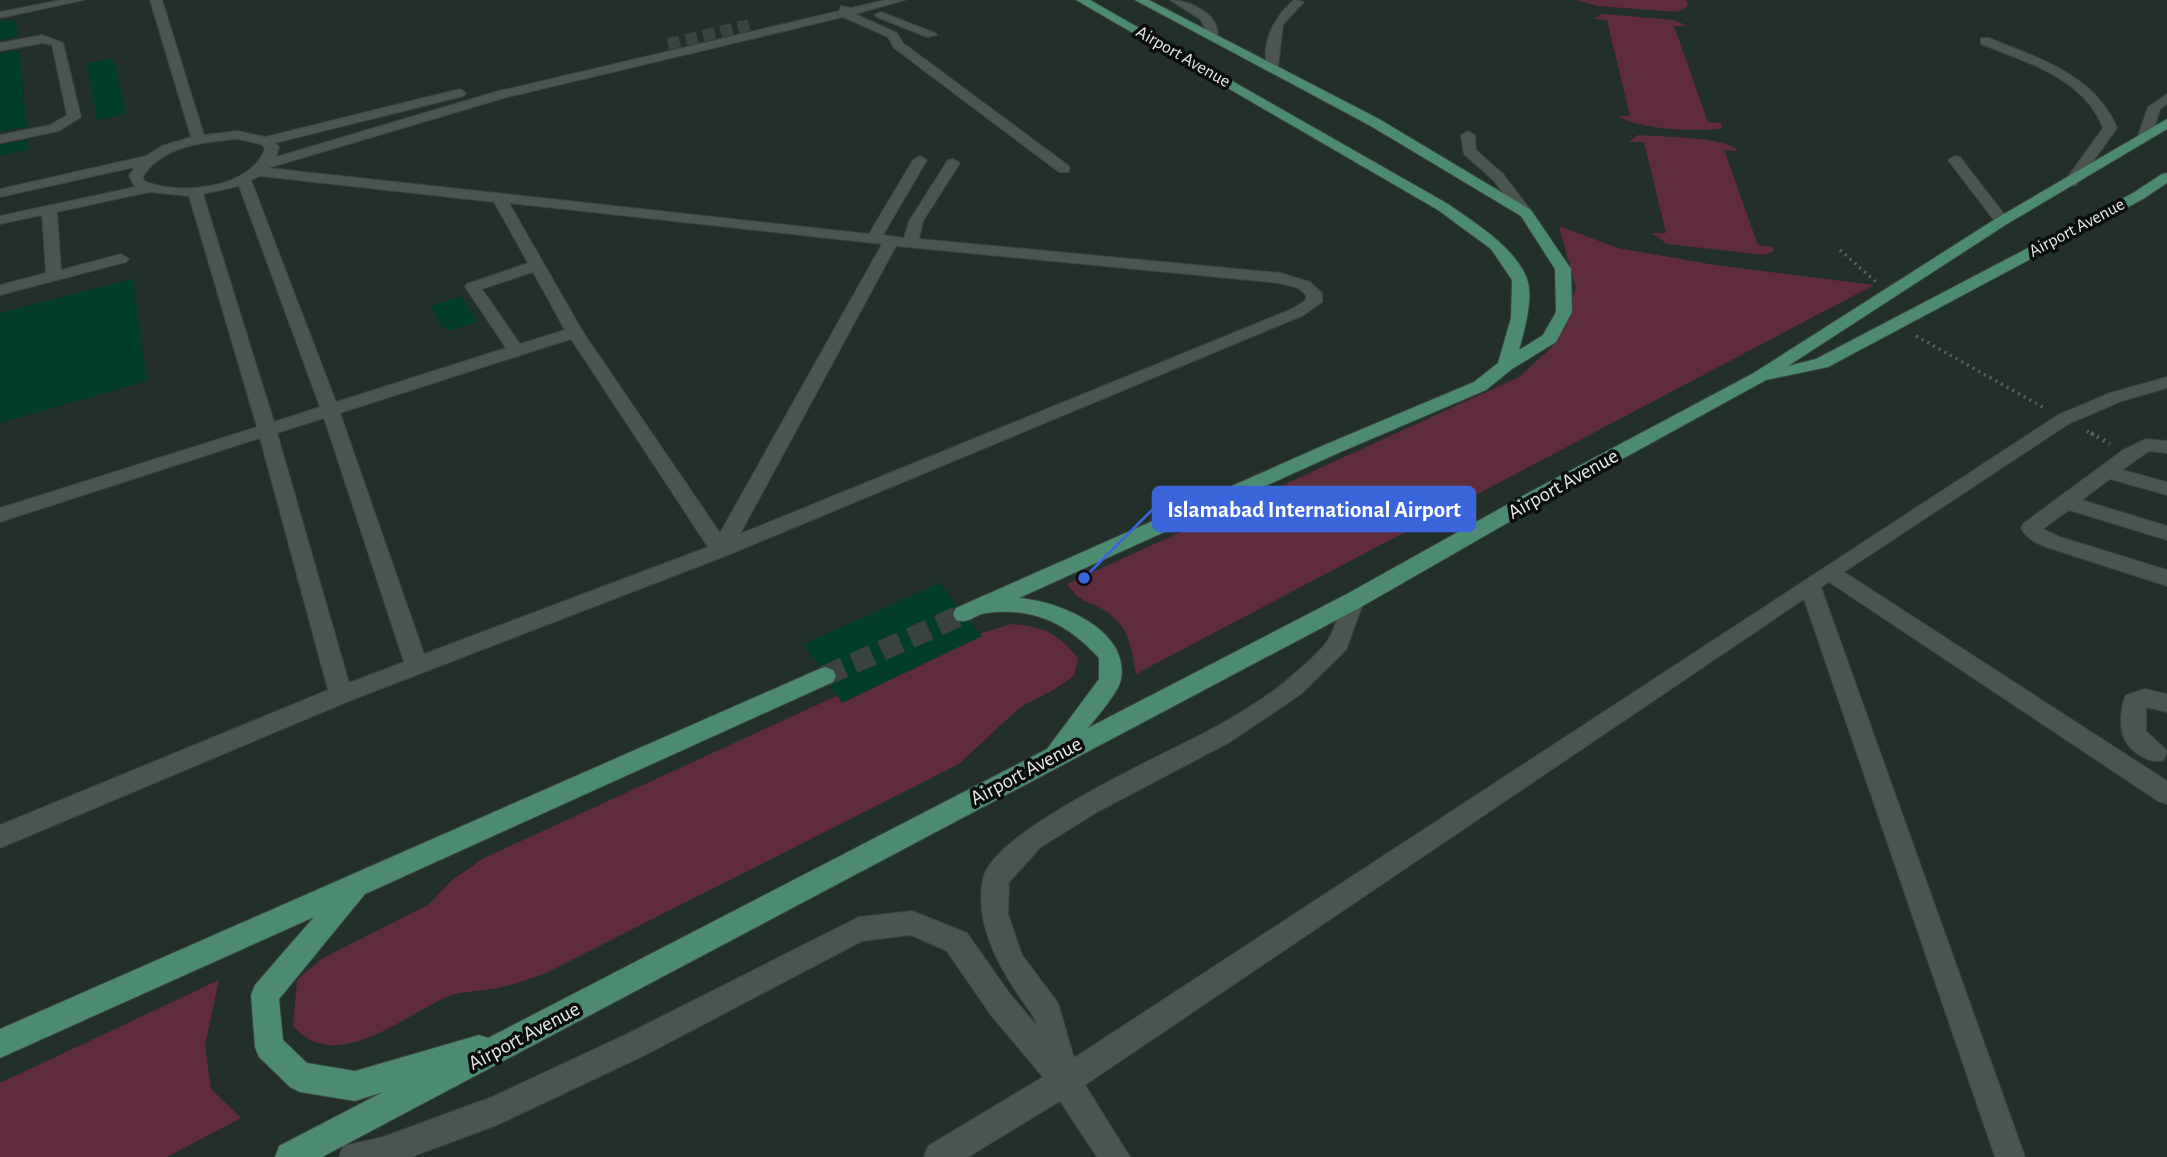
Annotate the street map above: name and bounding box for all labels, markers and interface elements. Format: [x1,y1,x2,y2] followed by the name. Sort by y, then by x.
[1133,23,1233,91] street label: Airport Avenue
[2026,195,2128,261] street label: Airport Avenue
[1504,445,1622,523] street label: Airport Avenue
[1153,487,1475,531] callout: Islamabad International Airport
[1167,499,1461,522] text: Islamabad International Airport
[967,733,1085,809] street label: Airport Avenue
[465,998,583,1074] street label: Airport Avenue

